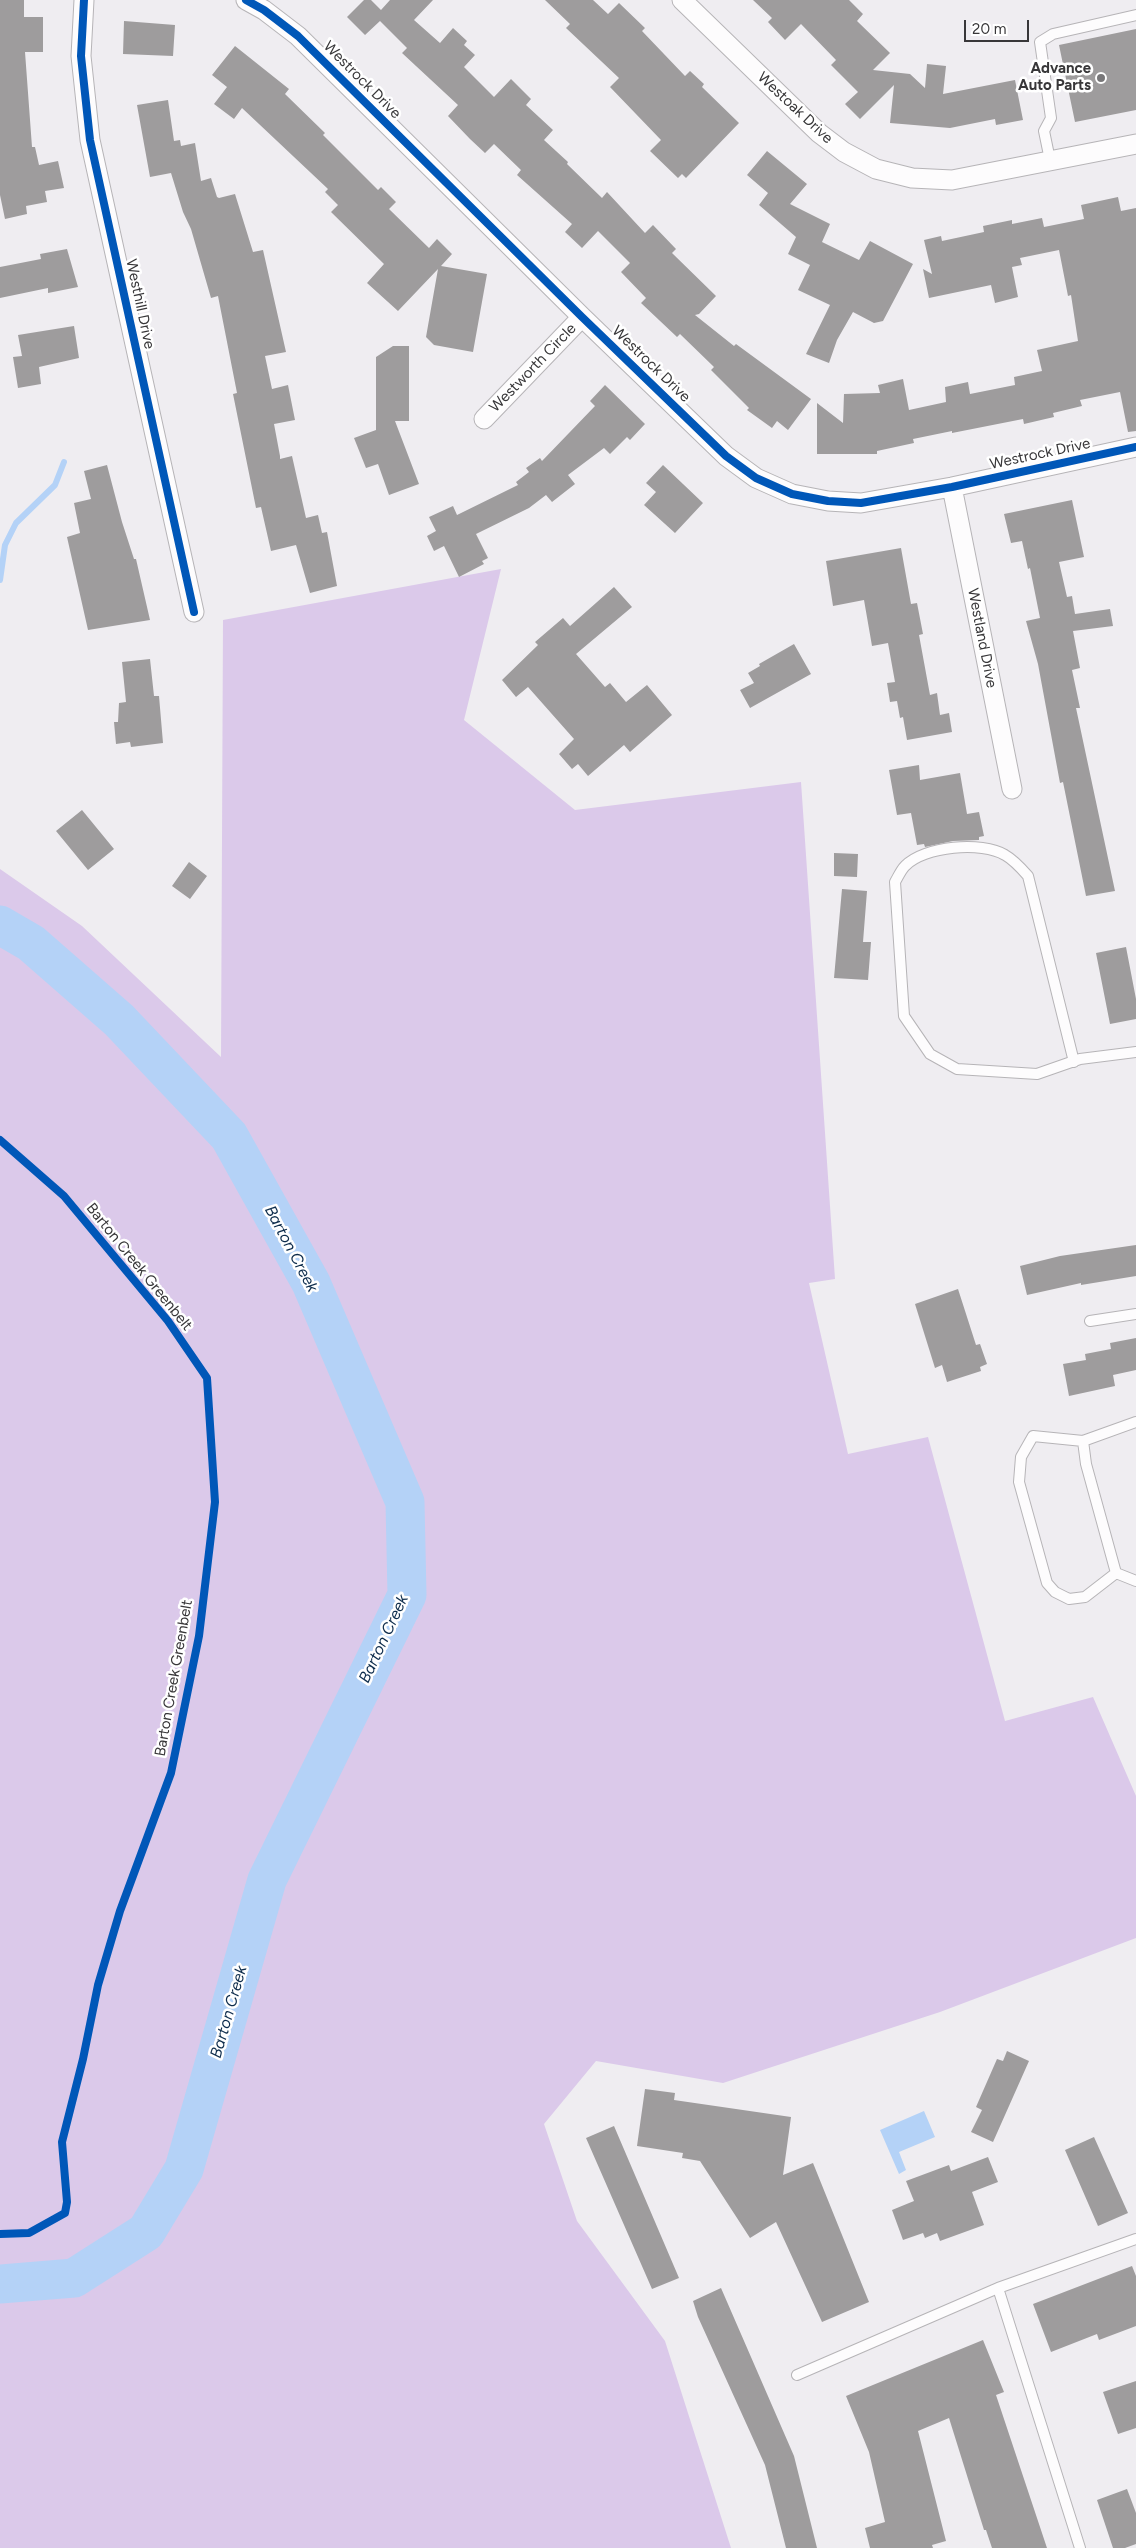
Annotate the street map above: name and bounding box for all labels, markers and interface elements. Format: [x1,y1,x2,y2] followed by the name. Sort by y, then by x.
[966,10,1031,42] scale bar
[972,20,1006,38] text: 20 m
[320,38,404,122] street label: Westrock Drive
[1018,60,1091,95] place label: Advance Auto Parts
[754,68,836,148] street label: Westoak Drive
[1095,72,1107,84] marker: Advance Auto Parts
[122,257,158,351] street label: Westhill Drive
[486,320,580,416] street label: Westworth Circle
[608,322,694,406] street label: Westrock Drive
[988,435,1092,473] street label: Westrock Drive
[964,587,1000,689] street label: Westland Drive
[82,1200,196,1334] street label: Barton Creek Greenbelt
[260,1202,322,1296] water label: Barton Creek
[355,1592,413,1686] water label: Barton Creek
[151,1598,197,1758] street label: Barton Creek Greenbelt
[207,1964,251,2060] water label: Barton Creek

